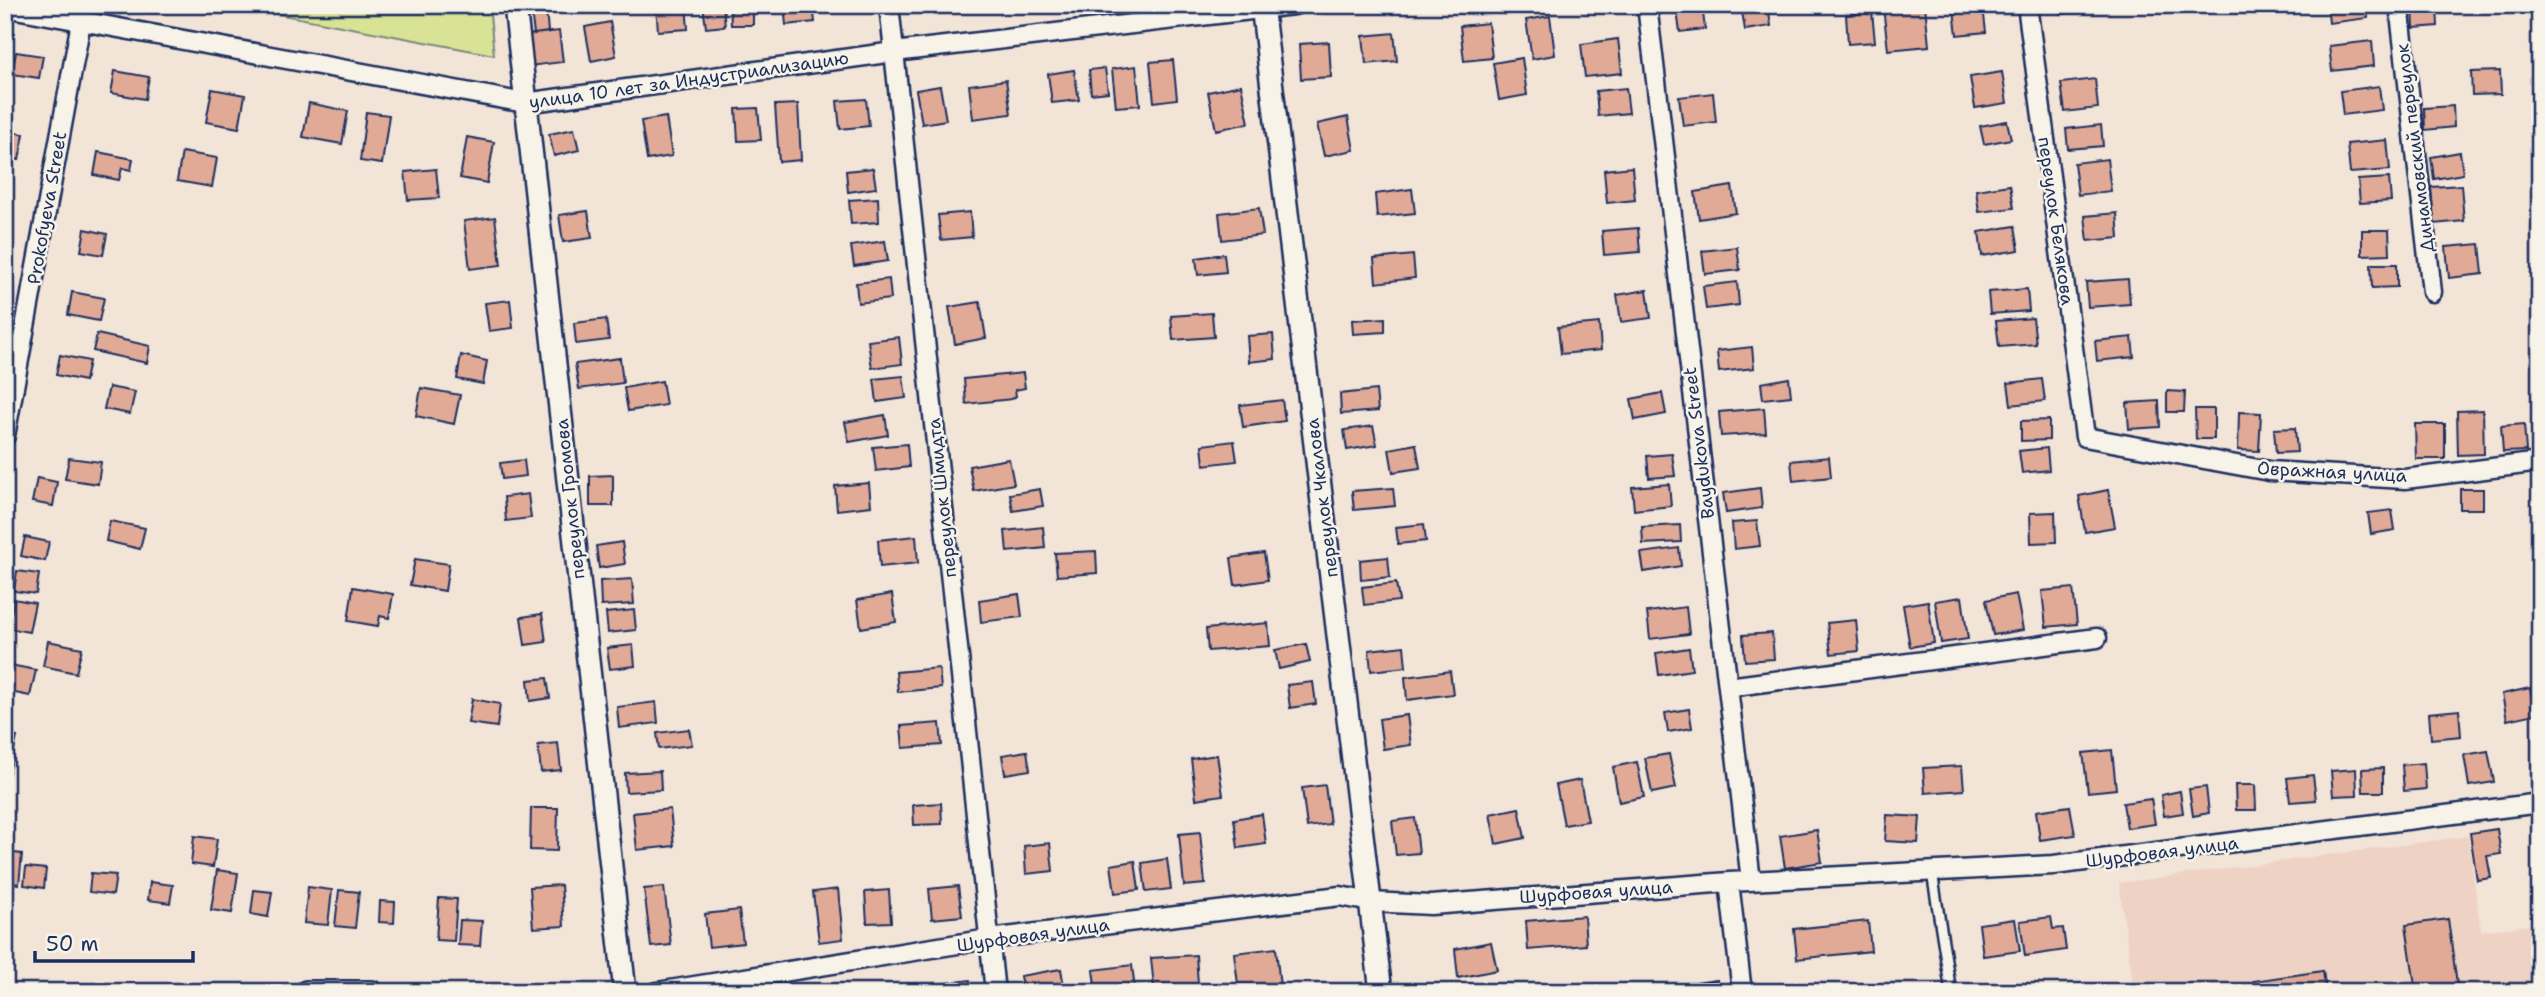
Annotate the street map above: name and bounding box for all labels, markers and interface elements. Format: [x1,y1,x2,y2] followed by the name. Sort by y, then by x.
[2390,42,2440,254] street label: Динамовский переулок
[528,46,850,114] street label: улица 10 лет за Индустриализацию
[22,130,72,286] street label: Prokofyeva Street
[2032,135,2080,307] street label: переулок Белякова
[1678,366,1720,520] street label: Baydukova Street
[922,417,962,579] street label: переулок Шмидта
[1300,417,1344,579] street label: переулок Чкалова
[550,418,590,580] street label: переулок Громова
[2256,456,2408,488] street label: Овражная улица
[2084,831,2240,873] street label: Шурфовая улица
[1518,875,1674,909] street label: Шурфовая улица
[955,912,1111,958] street label: Шурфовая улица
[35,920,192,964] scale bar
[46,930,99,958] text: 50 m

